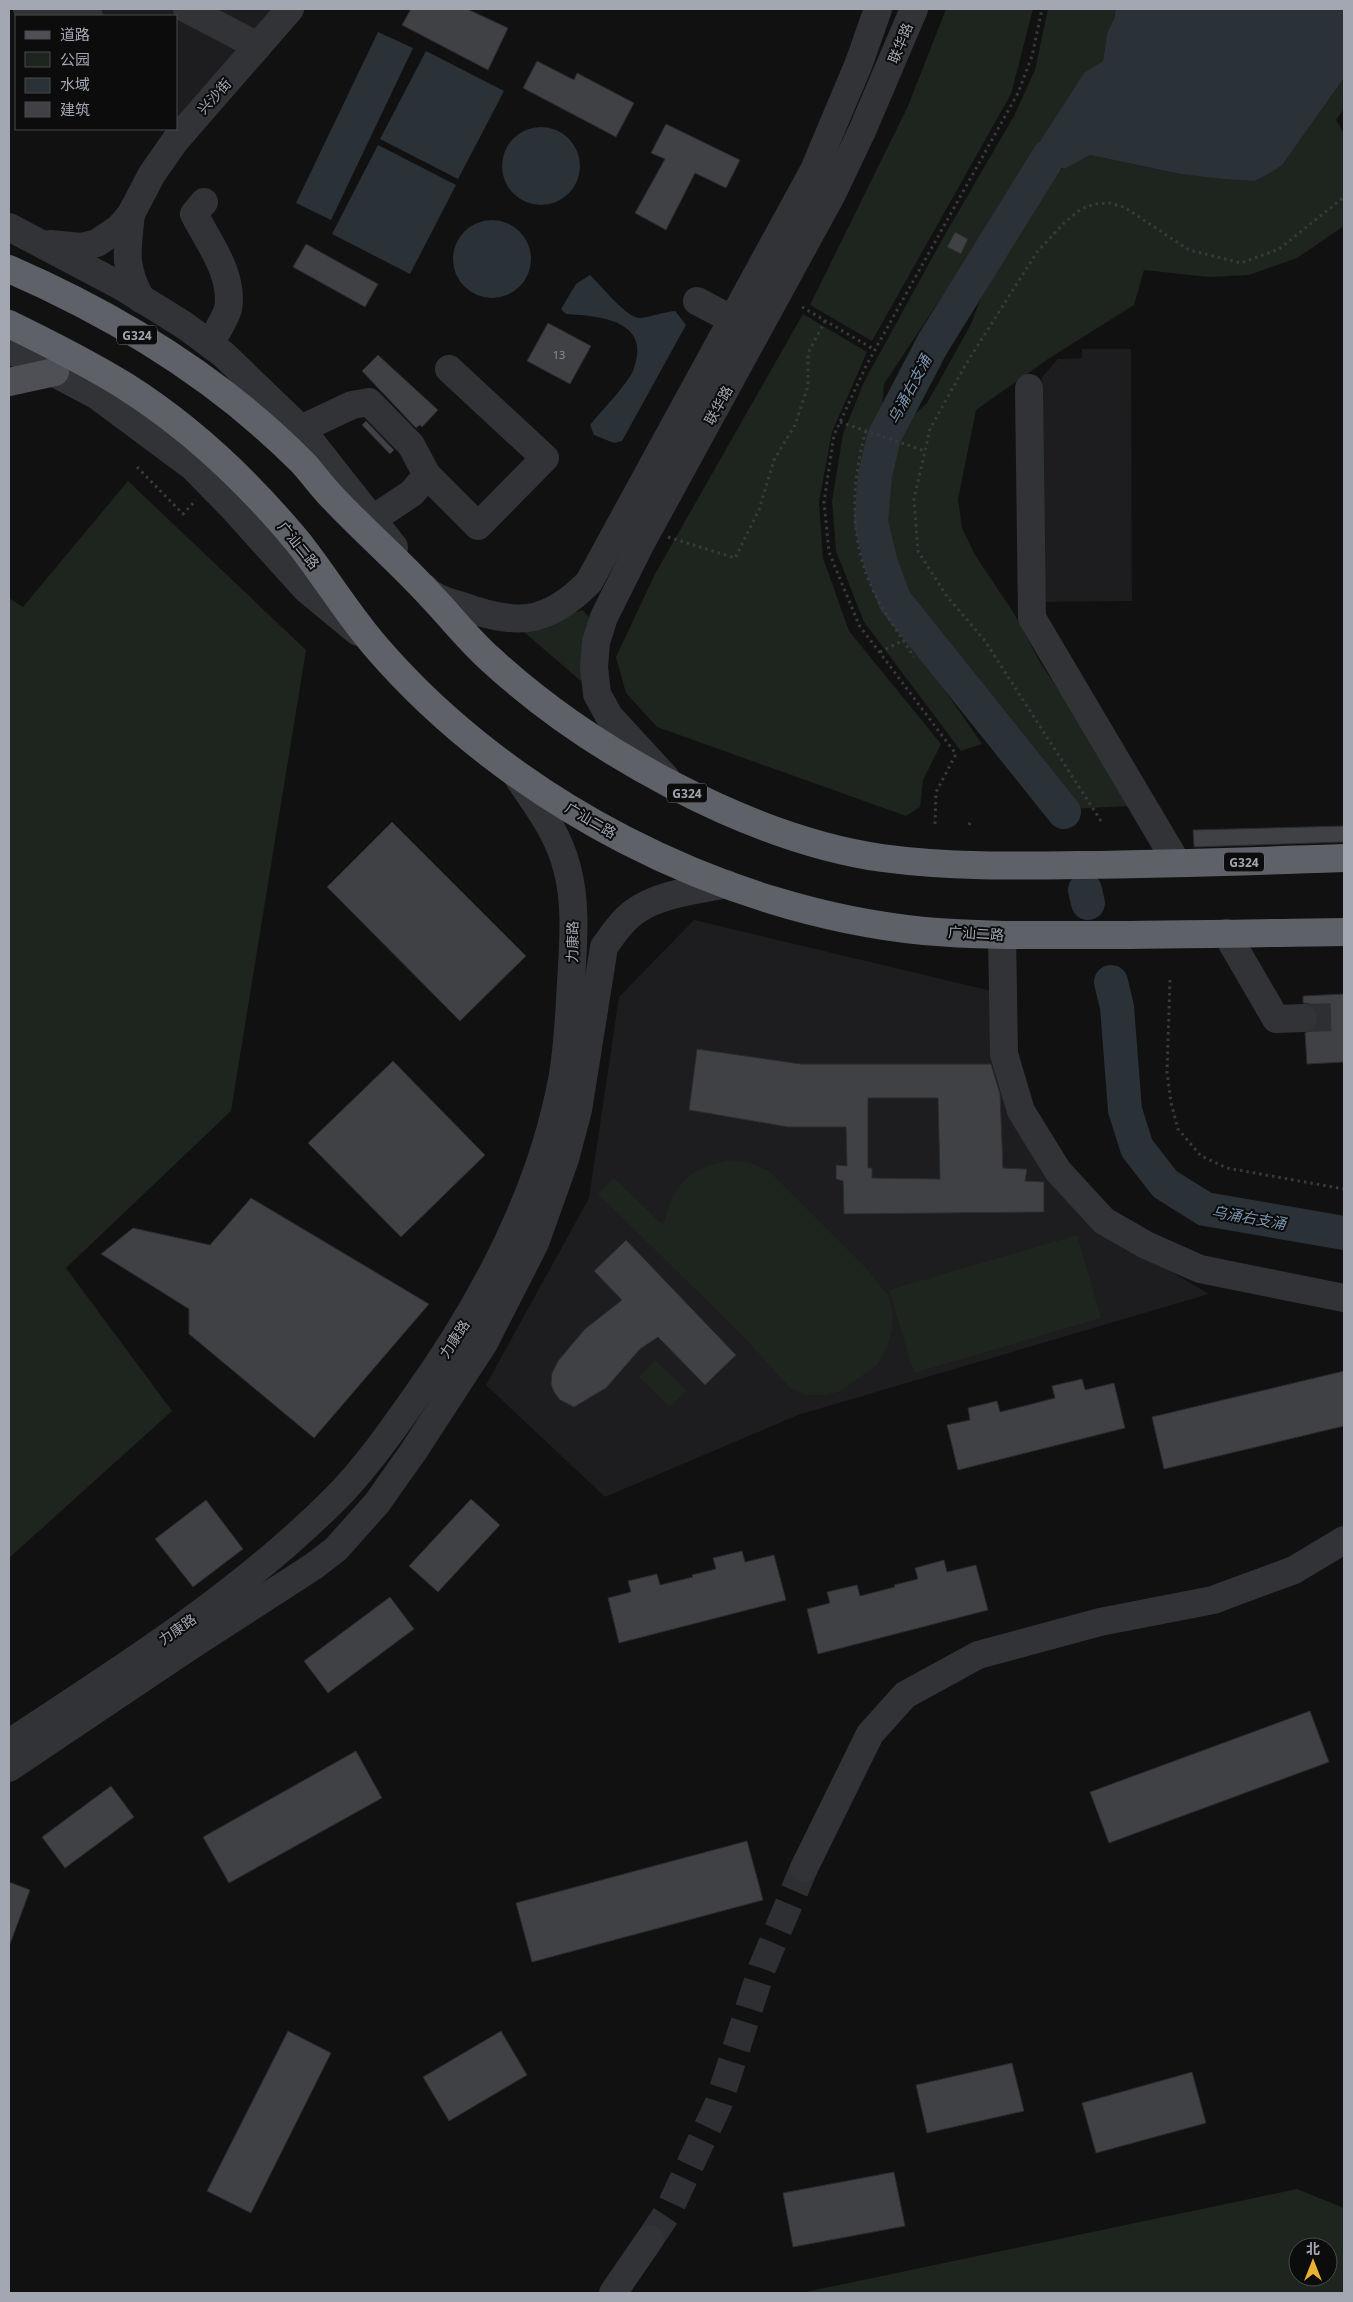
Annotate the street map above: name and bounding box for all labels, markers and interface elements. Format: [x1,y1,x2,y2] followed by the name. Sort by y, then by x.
[15,15,178,130] legend
[883,20,917,66] street label: 联华路
[60,24,90,44] text: 道路
[60,49,90,69] text: 公园
[60,74,90,94] text: 水域
[193,74,235,118] street label: 兴沙街
[60,99,90,119] text: 建筑
[117,326,157,344] road number: G324
[553,347,565,362] house number: 13
[883,349,936,427] water label: 乌涌右支涌
[700,382,736,428] street label: 联华路
[274,517,324,573] street label: 广汕二路
[667,784,707,802] road number: G324
[562,798,620,842] street label: 广汕二路
[1224,852,1264,872] road number: G324
[562,921,582,963] street label: 力康路
[948,922,1004,944] street label: 广汕二路
[1210,1201,1290,1234] water label: 乌涌右支涌
[435,1316,473,1362] street label: 力康路
[154,1609,200,1649] street label: 力康路
[1288,2237,1338,2287] north arrow
[1306,2239,1320,2258] text: 北

